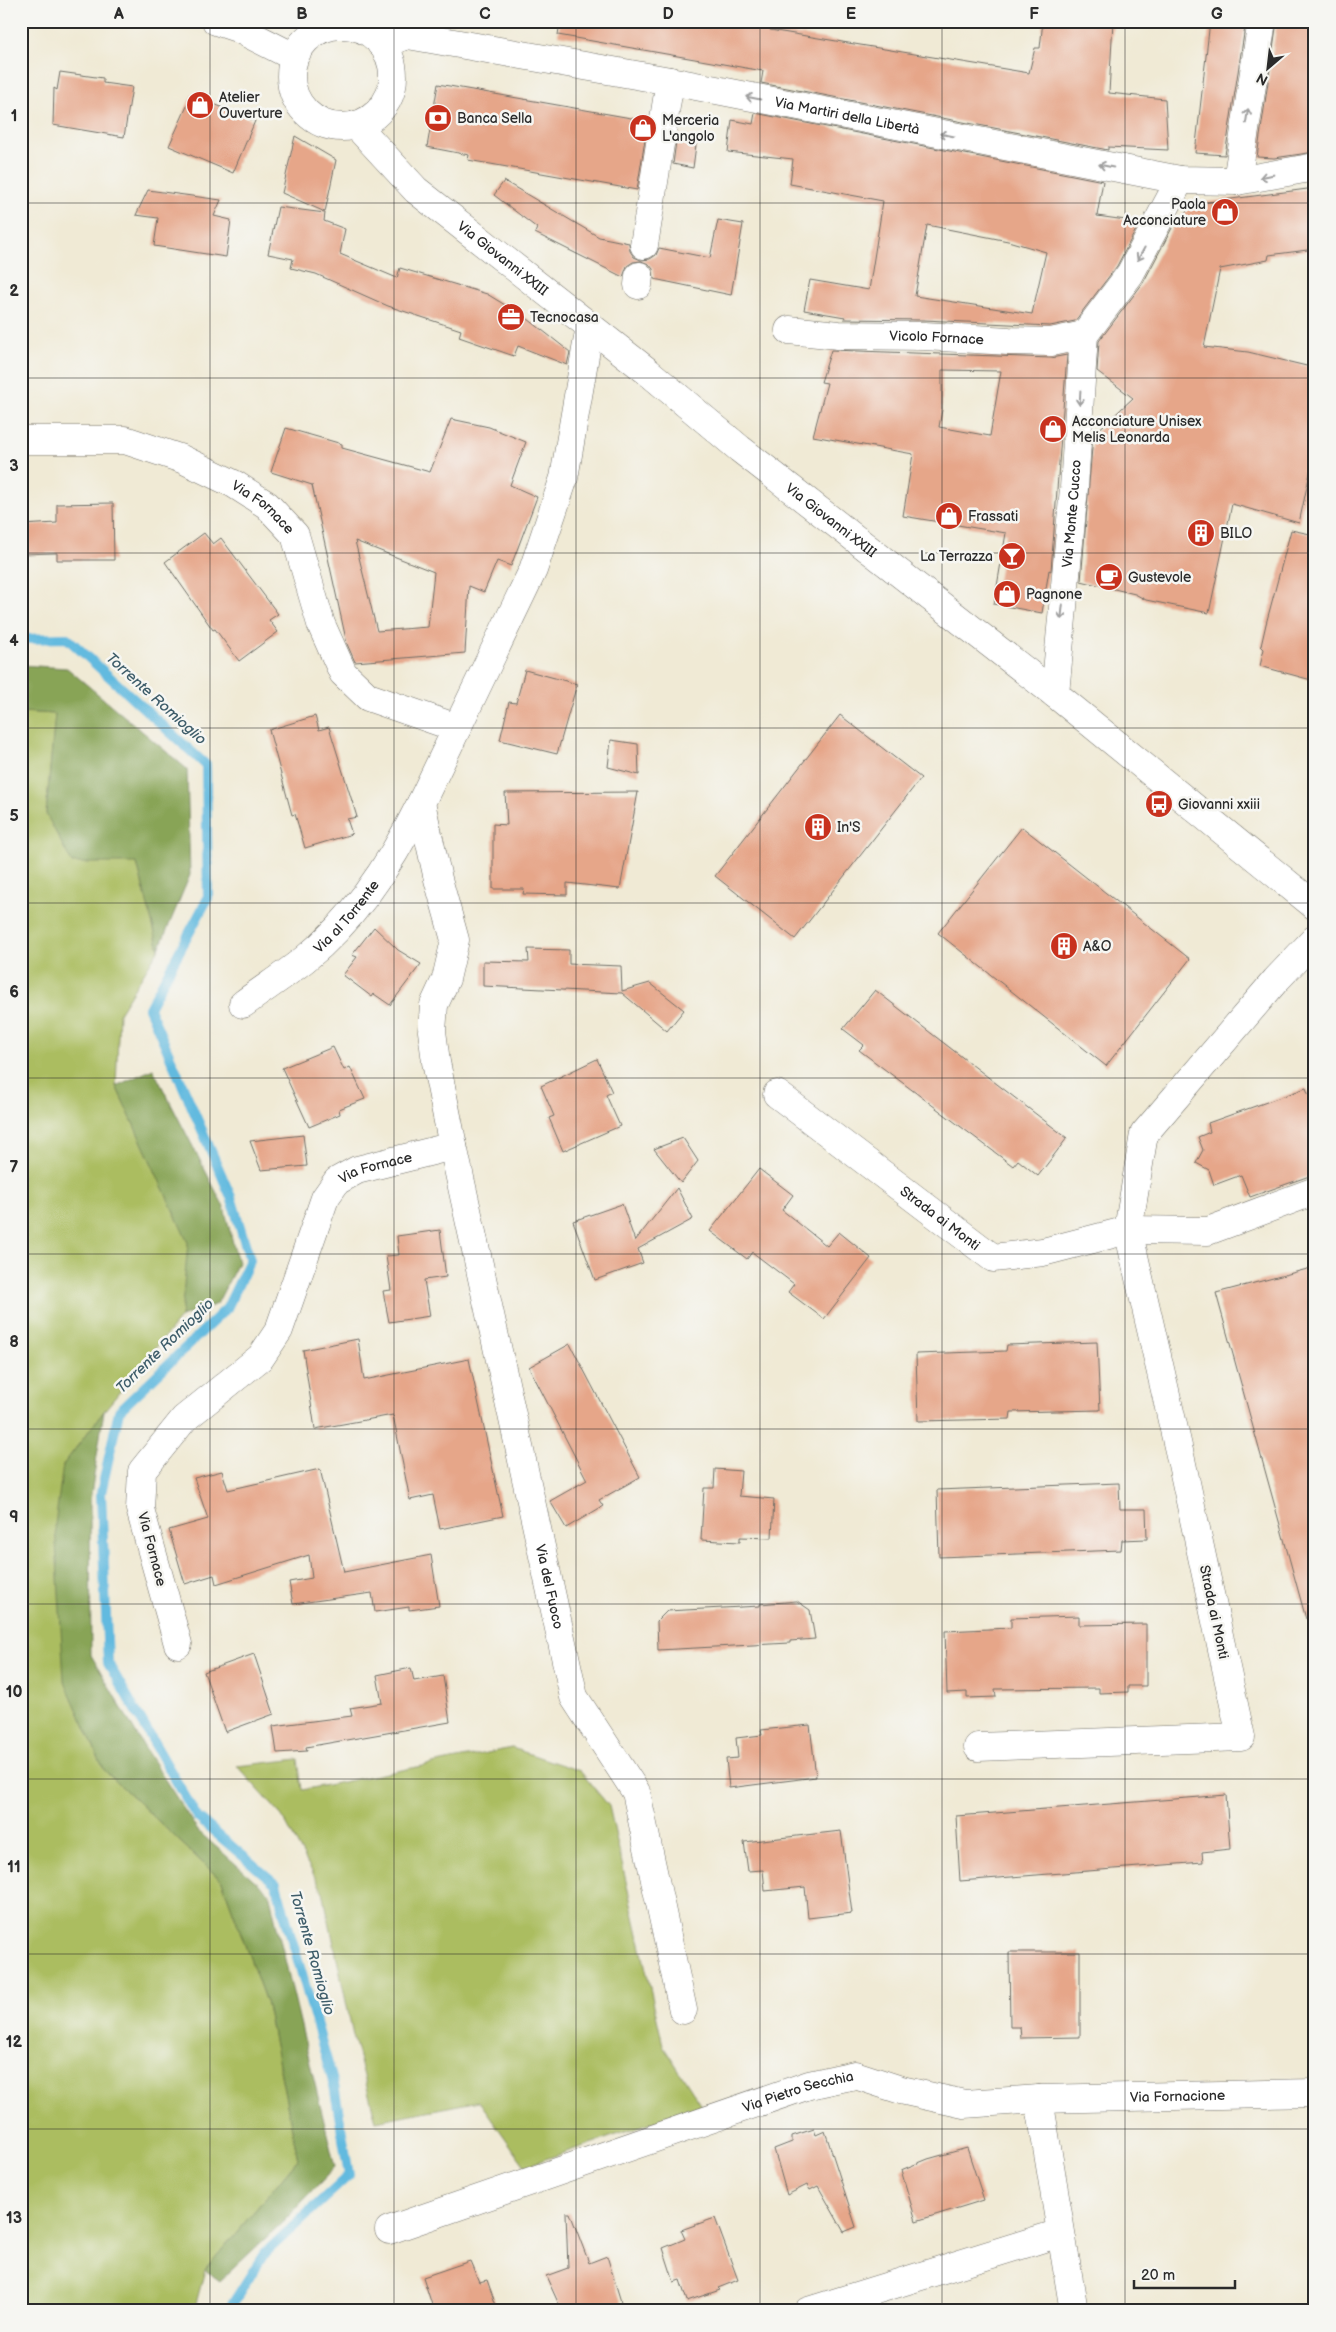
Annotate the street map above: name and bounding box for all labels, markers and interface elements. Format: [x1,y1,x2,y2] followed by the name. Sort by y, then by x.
[113,5,124,24] text: A
[296,5,308,24] text: B
[479,5,491,24] text: C
[662,5,674,24] text: D
[846,5,856,24] text: E
[1029,5,1039,24] text: F
[1211,5,1223,24] text: G
[1244,42,1294,92] north arrow
[1253,69,1271,89] text: N
[219,89,283,122] place label: Atelier Ouverture
[185,90,215,120] shop icon: Atelier Ouverture
[745,92,761,102] one-way arrow
[773,93,921,138] street label: Via Martiri della Libertà
[423,103,453,133] bank icon: Banca Sella
[11,107,17,126] text: 1
[1243,108,1253,124] one-way arrow
[457,110,532,127] place label: Banca Sella
[662,112,719,145] place label: Merceria L'angolo
[628,113,658,143] shop icon: Merceria L'angolo
[939,130,955,139] one-way arrow
[1099,160,1115,170] one-way arrow
[1259,171,1275,181] one-way arrow
[1123,196,1206,229] place label: Paola Acconciature
[1210,197,1240,227] shop icon: Paola Acconciature
[454,217,552,299] street label: Via Giovanni XXIII
[1136,246,1145,261] one-way arrow
[9,282,19,301] text: 2
[496,302,526,332] office icon: Tecnocasa
[530,309,599,326] place label: Tecnocasa
[889,327,984,348] street label: Vicolo Fornace
[1075,389,1084,405] one-way arrow
[1072,413,1202,446] place label: Acconciature Unisex Melis Leonarda
[1038,414,1068,444] shop icon: Acconciature Unisex Melis Leonarda
[9,457,19,476] text: 3
[1058,459,1084,568] street label: Via Monte Cucco
[229,476,298,537] street label: Via Fornace
[782,479,880,561] street label: Via Giovanni XXIII
[934,501,964,531] shop icon: Frassati
[968,508,1018,525] place label: Frassati
[1186,518,1216,548] building icon: BILO
[1220,525,1253,542] place label: BILO
[997,541,1027,571] bar icon: La Terrazza
[920,548,993,565] place label: La Terrazza
[1094,562,1124,592] cafe icon: Gustevole
[1128,569,1191,586] place label: Gustevole
[992,579,1022,609] shop icon: Pagnone
[1026,586,1082,603] place label: Pagnone
[1058,604,1067,620] one-way arrow
[9,632,19,651] text: 4
[102,649,210,749] water label: Torrente Romioglio
[1144,789,1174,819] bus stop icon: Giovanni xxiii
[1178,796,1260,813] place label: Giovanni xxiii
[9,807,19,826] text: 5
[803,812,833,842] building icon: In'S
[837,819,861,836] place label: In'S
[310,877,382,956] street label: Via al Torrente
[1049,931,1079,961] building icon: A&O
[1083,938,1112,955] place label: A&O
[9,983,19,1002] text: 6
[335,1148,414,1187] street label: Via Fornace
[10,1158,19,1177] text: 7
[897,1182,984,1254] street label: Strada ai Monti
[112,1294,218,1397] water label: Torrente Romioglio
[9,1333,19,1352] text: 8
[9,1508,19,1527] text: 9
[134,1510,170,1588] street label: Via Fornace
[532,1543,567,1631] street label: Via del Fuoco
[1196,1563,1232,1661] street label: Strada ai Monti
[6,1683,22,1702] text: 10
[7,1858,21,1877] text: 11
[285,1889,339,2018] water label: Torrente Romioglio
[6,2033,23,2052] text: 12
[740,2067,855,2116] street label: Via Pietro Secchia
[1130,2086,1225,2106] street label: Via Fornacione
[6,2209,22,2228] text: 13
[1134,2257,1235,2289] scale bar
[1141,2266,1175,2285] text: 20 m

